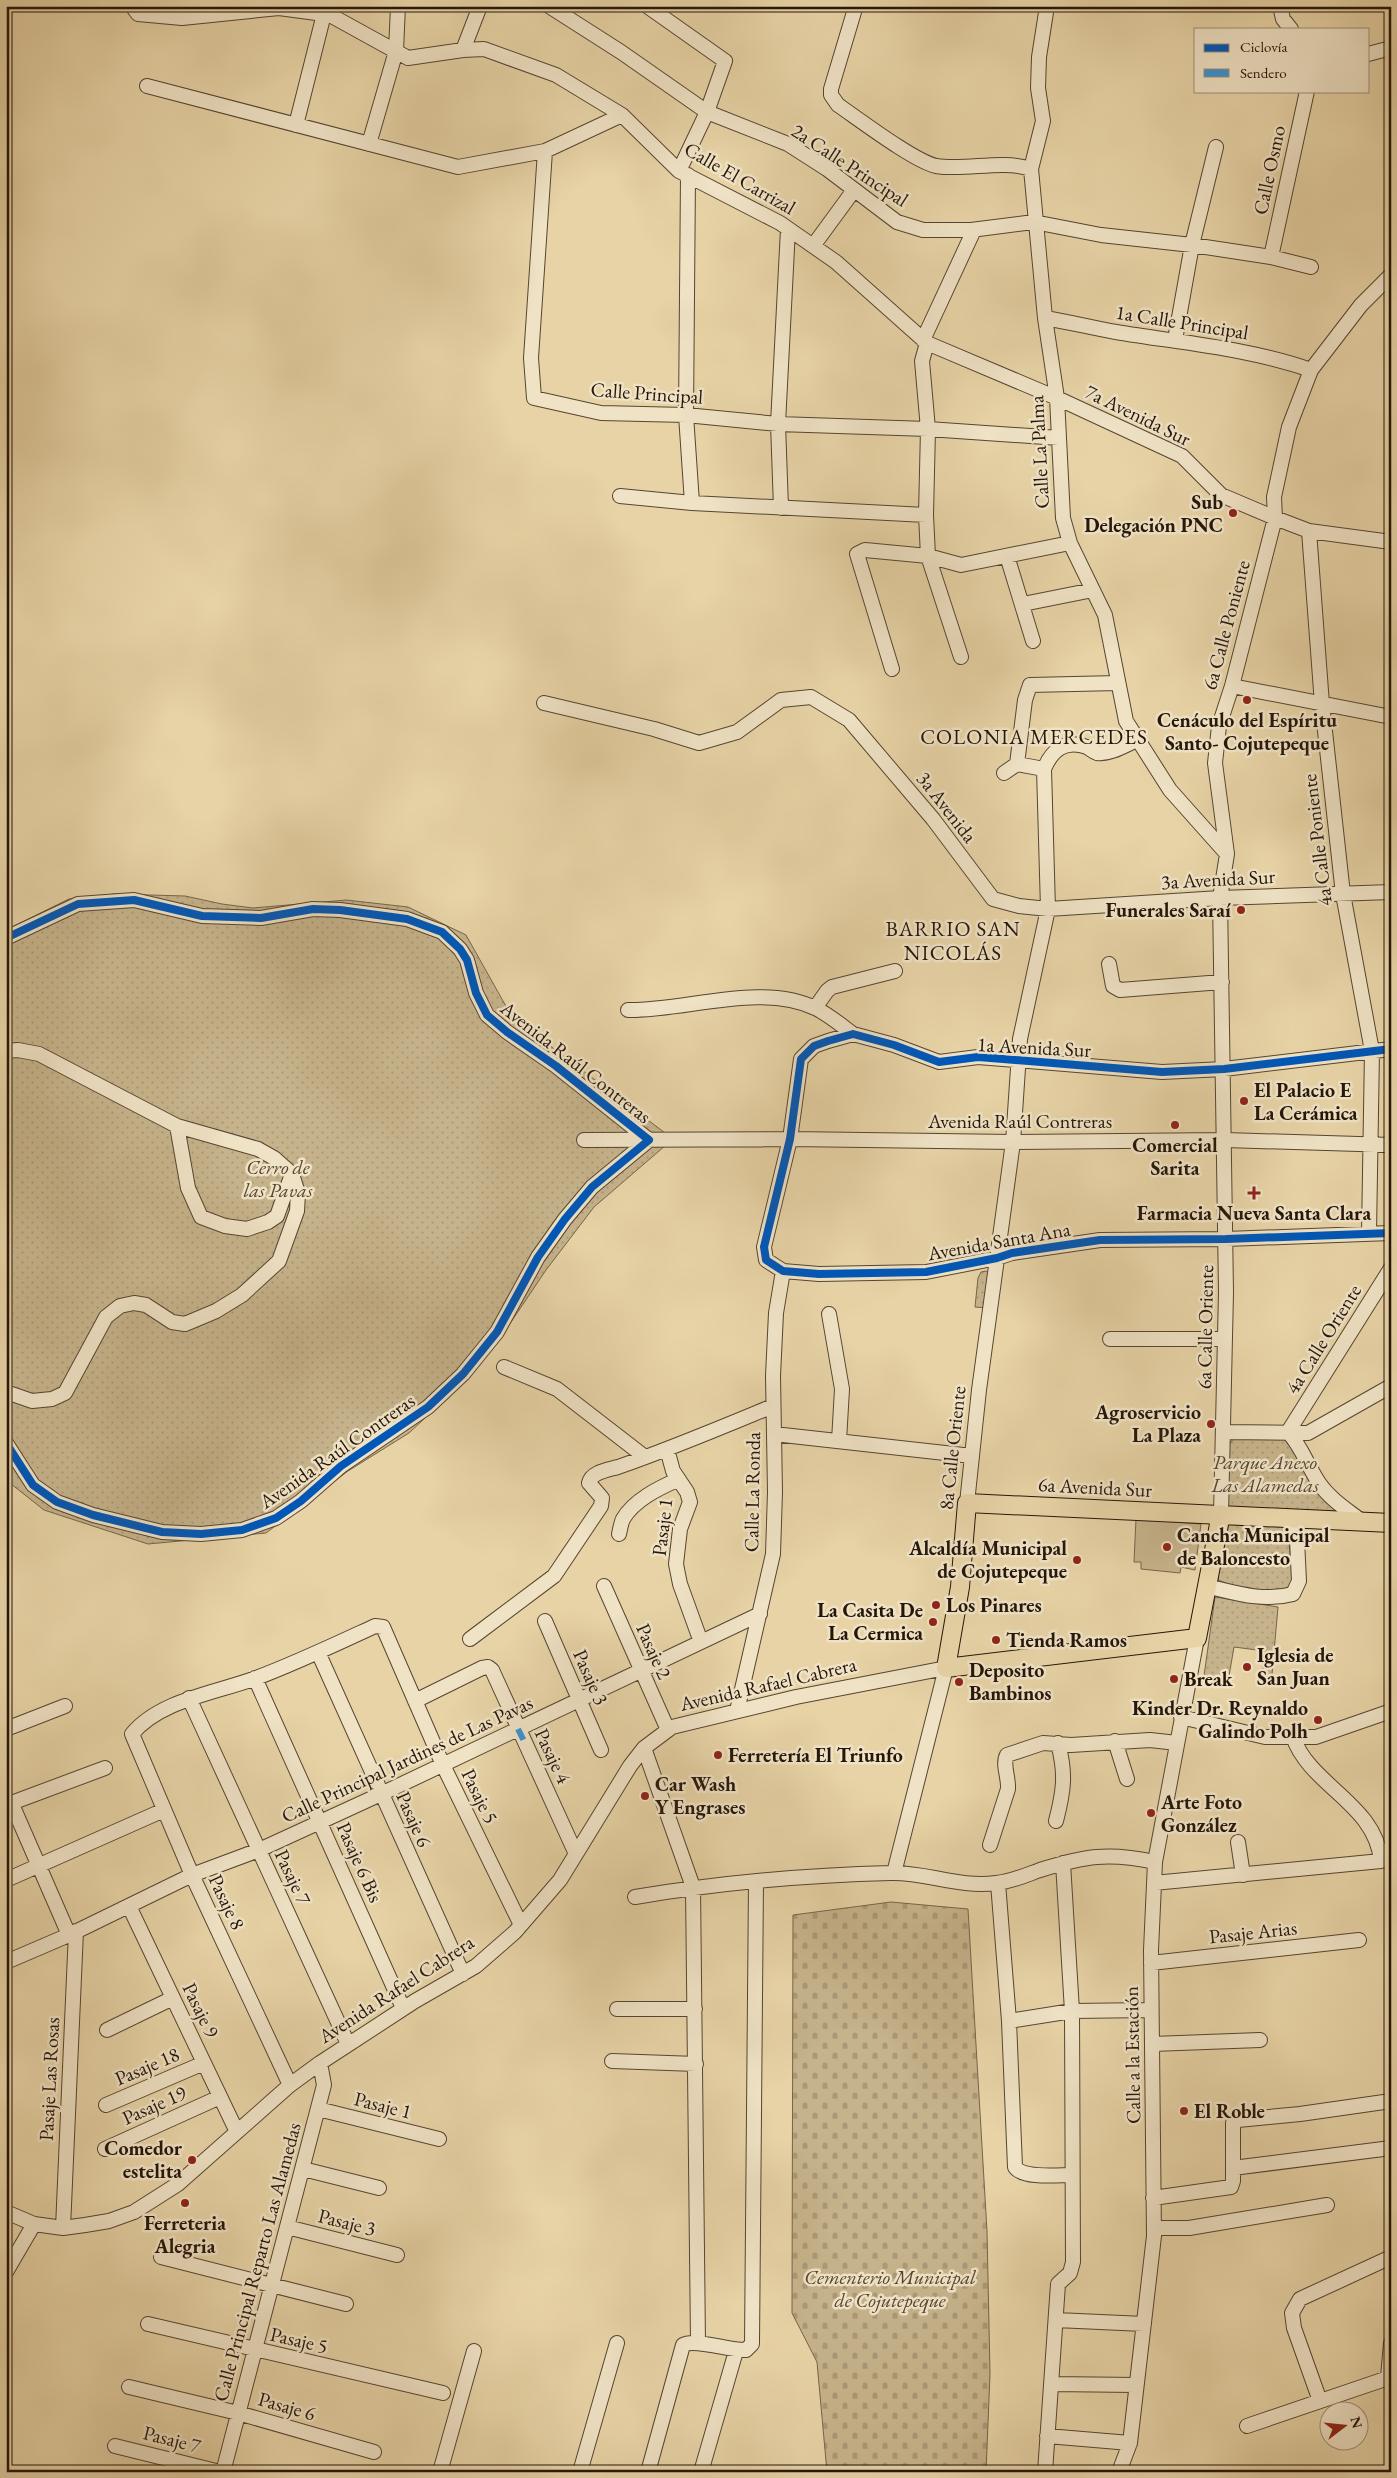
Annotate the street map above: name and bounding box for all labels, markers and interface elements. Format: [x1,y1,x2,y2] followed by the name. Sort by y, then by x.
[1194,28,1370,92] legend
[1240,37,1287,56] text: Ciclovía
[1240,63,1287,82] text: Sendero
[787,118,913,213] street label: 2a Calle Principal
[1247,123,1291,217] street label: Calle Osmo
[680,136,801,220] street label: Calle El Carrizal
[1114,299,1250,345] street label: 1a Calle Principal
[590,376,704,410] street label: Calle Principal
[1081,378,1195,452] street label: 7a Avenida Sur
[1023,395,1055,509] street label: Calle La Palma
[1084,489,1223,538] place label: Sub Delegación PNC
[1227,507,1239,519] marker: Sub Delegación PNC
[1196,557,1256,693] street label: 6a Calle Poniente
[1241,694,1253,706] marker: Cenáculo del Espíritu Santo- Cojutepeque
[1157,707,1337,756] place label: Cenáculo del Espíritu Santo- Cojutepeque
[920,723,1148,750] district label: COLONIA MERCEDES
[911,766,983,848] street label: 3a Avenida
[1296,772,1338,908] street label: 4a Calle Poniente
[1160,863,1276,895] street label: 3a Avenida Sur
[1105,897,1231,923] place label: Funerales Saraí
[1235,904,1247,916] marker: Funerales Saraí
[885,915,1021,966] district label: BARRIO SAN NICOLÁS
[495,994,657,1129] street label: Avenida Raúl Contreras
[976,1031,1092,1063] street label: 1a Avenida Sur
[1254,1077,1358,1126] place label: El Palacio E La Cerámica
[1238,1095,1250,1107] marker: El Palacio E La Cerámica
[927,1108,1112,1134] street label: Avenida Raúl Contreras
[1169,1119,1181,1131] marker: Comercial Sarita
[1132,1132,1218,1181] place label: Comercial Sarita
[244,1154,313,1203] park label: Cerro de las Pavas
[1248,1187,1260,1199] marker: Farmacia Nueva Santa Clara
[1137,1200,1371,1226] place label: Farmacia Nueva Santa Clara
[925,1216,1072,1267] street label: Avenida Santa Ana
[1191,1264,1219,1389] street label: 6a Calle Oriente
[1279,1279,1367,1399] street label: 4a Calle Oriente
[933,1385,971,1511] street label: 8a Calle Oriente
[253,1388,420,1515] street label: Avenida Raúl Contreras
[1094,1399,1201,1448] place label: Agroservicio La Plaza
[1205,1418,1217,1430] marker: Agroservicio La Plaza
[738,1432,766,1552] street label: Calle La Ronda
[1210,1449,1319,1498] park label: Parque Anexo Las Alamedas
[1037,1471,1153,1503] street label: 6a Avenida Sur
[646,1497,678,1557] street label: Pasaje 1
[1177,1522,1330,1571] place label: Cancha Municipal de Baloncesto
[908,1535,1067,1584] place label: Alcaldía Municipal de Cojutepeque
[1161,1541,1173,1553] marker: Cancha Municipal de Baloncesto
[1071,1554,1083,1566] marker: Alcaldía Municipal de Cojutepeque
[946,1592,1042,1618] place label: Los Pinares
[817,1597,923,1646] place label: La Casita De La Cermica
[930,1599,942,1611] marker: Los Pinares
[927,1616,939,1628] marker: La Casita De La Cermica
[630,1619,678,1683] street label: Pasaje 2
[1006,1627,1127,1653] place label: Tienda Ramos
[990,1634,1002,1646] marker: Tienda Ramos
[1257,1642,1334,1691] place label: Iglesia de San Juan
[567,1645,615,1709] street label: Pasaje 3
[676,1651,859,1717] street label: Avenida Rafael Cabrera
[969,1657,1052,1706] place label: Deposito Bambinos
[1241,1661,1253,1673] marker: Iglesia de San Juan
[1184,1666,1234,1692] place label: Break
[1168,1673,1180,1685] marker: Break
[953,1676,965,1688] marker: Deposito Bambinos
[277,1689,537,1829] street label: Calle Principal Jardines de Las Pavas
[1132,1695,1308,1744] place label: Kinder Dr. Reynaldo Galindo Polh
[1312,1714,1324,1726] marker: Kinder Dr. Reynaldo Galindo Polh
[529,1724,577,1788] street label: Pasaje 4
[728,1742,903,1768] place label: Ferretería El Triunfo
[712,1749,724,1761] marker: Ferretería El Triunfo
[456,1764,504,1828] street label: Pasaje 5
[655,1771,745,1820] place label: Car Wash Y Engrases
[390,1787,438,1851] street label: Pasaje 6
[1160,1789,1242,1838] place label: Arte Foto González
[639,1790,651,1802] marker: Car Wash Y Engrases
[1145,1807,1157,1819] marker: Arte Foto González
[331,1818,389,1906] street label: Pasaje 6 Bis
[269,1845,317,1909] street label: Pasaje 7
[203,1870,251,1934] street label: Pasaje 8
[1208,1914,1298,1950] street label: Pasaje Arias
[312,1929,479,2050] street label: Avenida Rafael Cabrera
[177,1978,226,2042] street label: Pasaje 9
[1118,1985,1146,2124] street label: Calle a la Estación
[33,2017,65,2141] street label: Pasaje Las Rosas
[111,2041,183,2091] street label: Pasaje 18
[118,2079,191,2131] street label: Pasaje 19
[352,2085,414,2125] street label: Pasaje 1
[1194,2098,1265,2124] place label: El Roble
[1178,2105,1190,2117] marker: El Roble
[207,2120,307,2404] street label: Calle Principal Reparto Las Alamedas
[104,2135,183,2184] place label: Comedor estelita
[186,2154,198,2166] marker: Comedor estelita
[179,2197,191,2209] marker: Ferreteria Alegria
[316,2202,378,2242] street label: Pasaje 3
[144,2210,226,2259] place label: Ferreteria Alegria
[804,2264,977,2314] park label: Cementerio Municipal de Cojutepeque
[268,2321,330,2359] street label: Pasaje 5
[255,2385,319,2427] street label: Pasaje 6
[1320,2400,1370,2450] north arrow
[1346,2414,1367,2431] text: N
[141,2419,204,2459] street label: Pasaje 7

